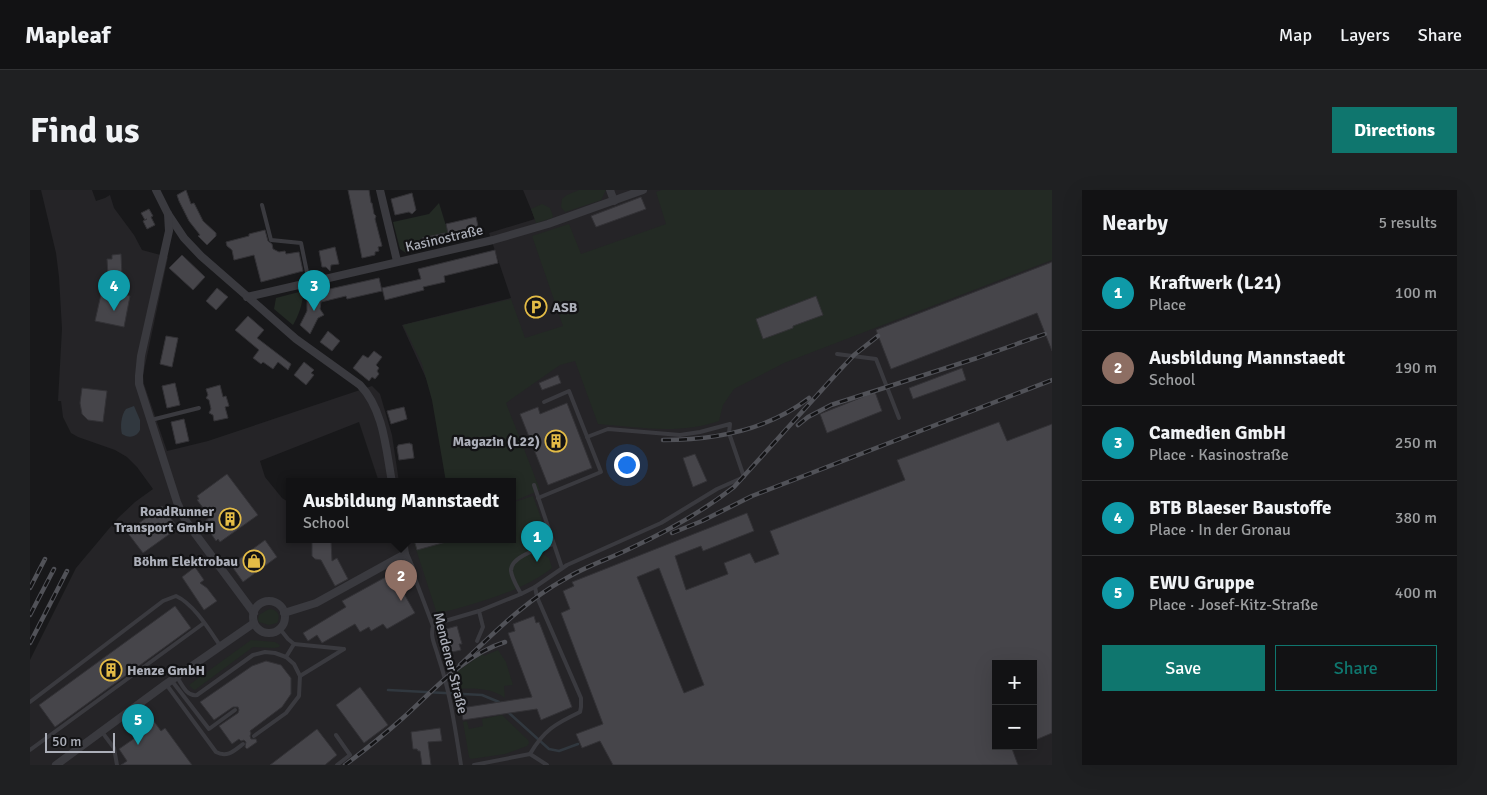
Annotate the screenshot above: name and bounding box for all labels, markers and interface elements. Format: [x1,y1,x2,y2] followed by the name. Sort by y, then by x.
[25,20,110,50] text: Mapleaf
[1279,24,1312,46] text: Map
[1340,24,1390,46] text: Layers
[1418,24,1462,46] text: Share
[1332,107,1457,153] button: Directions
[30,109,140,152] text: Find us
[1102,210,1168,236] text: Nearby
[1378,213,1437,233] text: 5 results
[404,221,485,256] street label: Kasinostraße
[98,270,130,311] pin: 4
[298,270,330,311] pin: 3
[1149,271,1281,295] text: Kraftwerk (L21)
[1114,283,1122,303] text: 1
[1395,283,1437,303] text: 100 m
[524,295,548,319] parking icon: ASB
[1149,295,1186,315] text: Place
[552,299,578,316] place label: ASB
[1149,346,1345,370] text: Ausbildung Mannstaedt
[1114,358,1122,378] text: 2
[1395,358,1437,378] text: 190 m
[1149,370,1195,390] text: School
[1149,421,1286,445] text: Camedien GmbH
[544,429,568,453] building icon: Magazin (L22)
[452,433,540,450] place label: Magazin (L22)
[1114,433,1122,453] text: 3
[1395,433,1437,453] text: 250 m
[1149,445,1289,465] text: Place · Kasinostraße
[614,452,640,478] your location
[286,478,516,543] popup
[303,489,499,513] text: Ausbildung Mannstaedt
[1149,496,1331,520] text: BTB Blaeser Baustoffe
[114,503,214,536] place label: RoadRunner Transport GmbH
[218,507,242,531] building icon: RoadRunner Transport GmbH
[1114,508,1122,528] text: 4
[1395,508,1437,528] text: 380 m
[303,513,349,533] text: School
[1149,520,1291,540] text: Place · In der Gronau
[521,521,553,562] pin: 1
[242,549,266,573] shop icon: Böhm Elektrobau
[133,553,238,570] place label: Böhm Elektrobau
[385,560,417,601] pin: 2
[1149,571,1254,595] text: EWU Gruppe
[1114,583,1122,603] text: 5
[1395,583,1437,603] text: 400 m
[1149,595,1318,615] text: Place · Josef-Kitz-Straße
[430,611,471,716] street label: Mendener Straße
[1102,645,1265,691] button: Save
[1275,645,1437,691] button: Share
[99,658,123,682] building icon: Henze GmbH
[992,660,1037,750] map controls
[992,660,1037,705] button: +
[127,662,205,679] place label: Henze GmbH
[122,704,154,745] pin: 5
[992,705,1037,750] button: −
[45,730,115,753] scale bar
[52,733,81,750] text: 50 m

